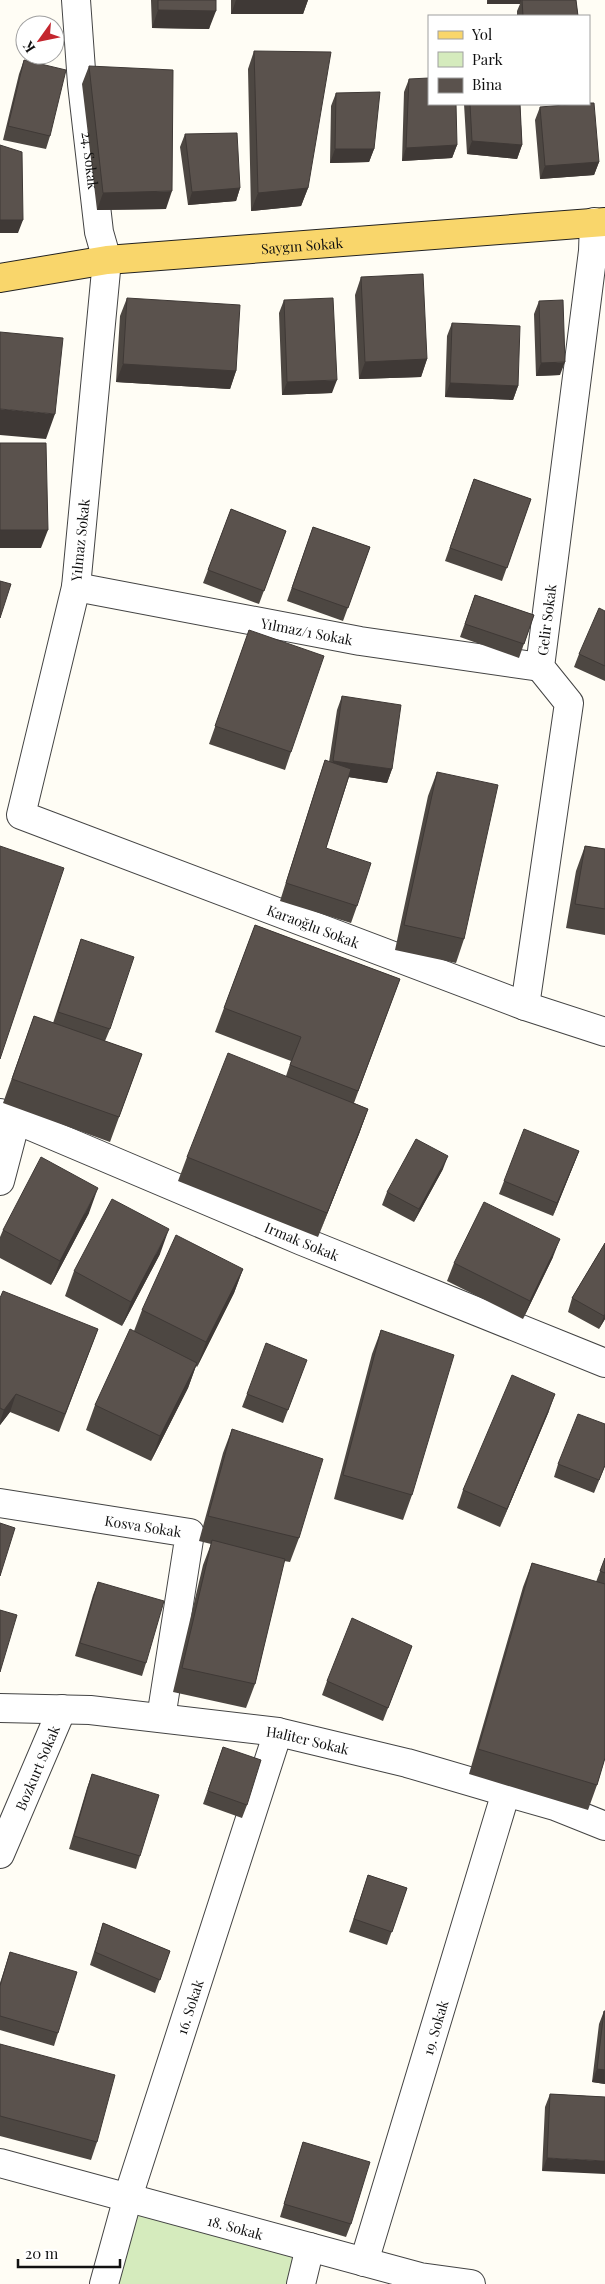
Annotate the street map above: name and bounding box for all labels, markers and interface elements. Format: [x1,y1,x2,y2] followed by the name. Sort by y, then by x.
[15,15,65,65] north arrow
[428,15,590,105] legend
[471,24,492,44] text: Yol
[17,37,39,57] text: K
[472,49,504,69] text: Park
[472,74,503,94] text: Bina
[78,130,104,190] street label: 24. Sokak
[260,233,344,258] street label: Saygın Sokak
[66,498,94,583] street label: Yılmaz Sokak
[532,583,560,657] street label: Gelir Sokak
[258,613,355,649] street label: Yılmaz/1 Sokak
[264,900,363,952] street label: Karaoğlu Sokak
[262,1217,342,1265] street label: Irmak Sokak
[103,1510,183,1541] street label: Kosva Sokak
[265,1721,351,1758] street label: Haliter Sokak
[10,1722,64,1813] street label: Bozkurt Sokak
[172,1977,207,2037] street label: 16. Sokak
[418,1997,452,2057] street label: 19. Sokak
[206,2210,266,2244] street label: 18. Sokak
[18,2236,120,2268] scale bar
[25,2243,59,2263] text: 20 m

